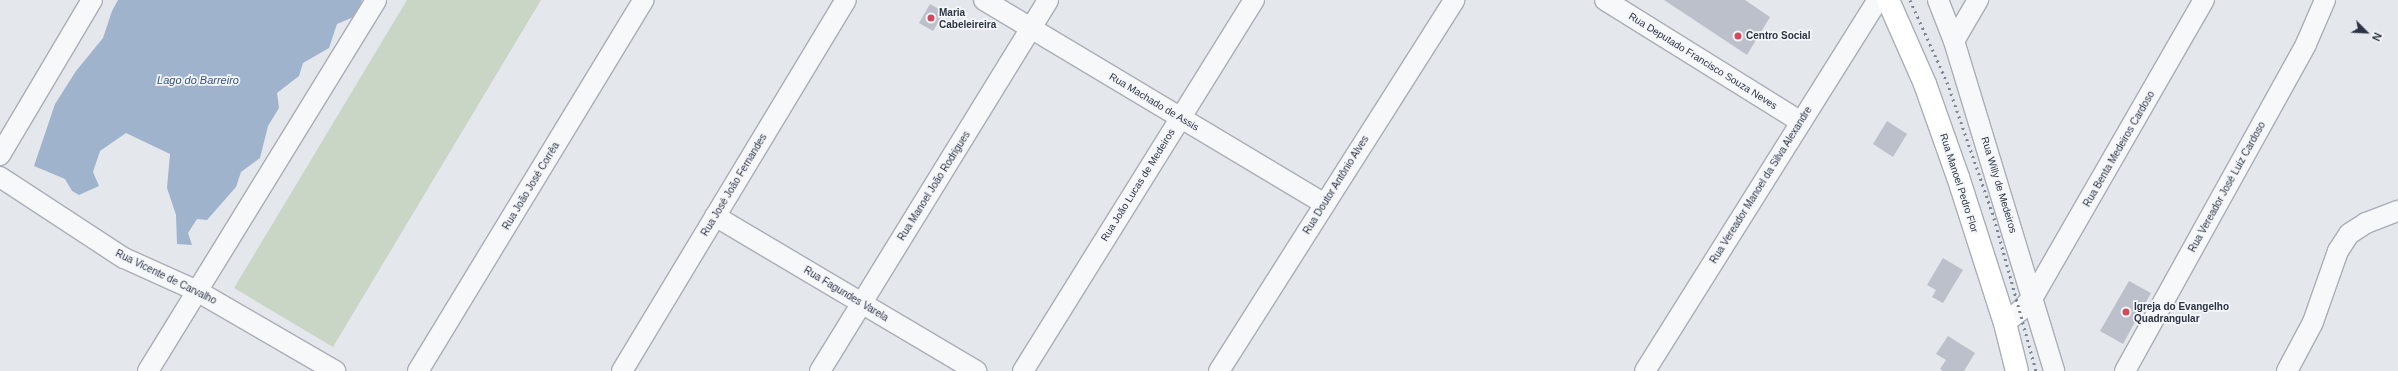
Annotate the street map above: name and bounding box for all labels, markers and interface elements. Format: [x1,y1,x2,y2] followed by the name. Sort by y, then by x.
[939,6,996,30] place label: Maria Cabeleireira
[1627,10,1779,112] street label: Rua Deputado Francisco Souza Neves
[2346,12,2386,52] north arrow
[926,13,936,23] marker: Maria Cabeleireira
[1746,30,1810,42] place label: Centro Social
[1733,31,1743,41] marker: Centro Social
[2370,31,2384,43] text: N
[1107,70,1201,134] street label: Rua Machado de Assis
[157,73,239,87] water label: Lago do Barreiro
[2081,89,2157,209] street label: Rua Benta Medeiros Cardoso
[1707,104,1815,266] street label: Rua Vereador Manoel da Silva Alexandre
[2186,120,2268,254] street label: Rua Vereador José Luiz Cardoso
[1098,127,1178,243] street label: Rua João Lucas de Medeiros
[895,129,973,243] street label: Rua Manoel João Rodrigues
[699,132,769,238] street label: Rua José João Fernandes
[1937,132,1981,234] street label: Rua Manoel Pedro Flor
[1300,133,1372,237] street label: Rua Doutor Antônio Alves
[1979,135,2019,235] street label: Rua Willy de Medeiros
[500,140,562,232] street label: Rua João José Corrêa
[113,247,219,307] street label: Rua Vicente de Carvalho
[802,264,890,324] street label: Rua Fagundes Varela
[2134,300,2229,324] place label: Igreja do Evangelho Quadrangular
[2121,307,2131,317] marker: Igreja do Evangelho Quadrangular

